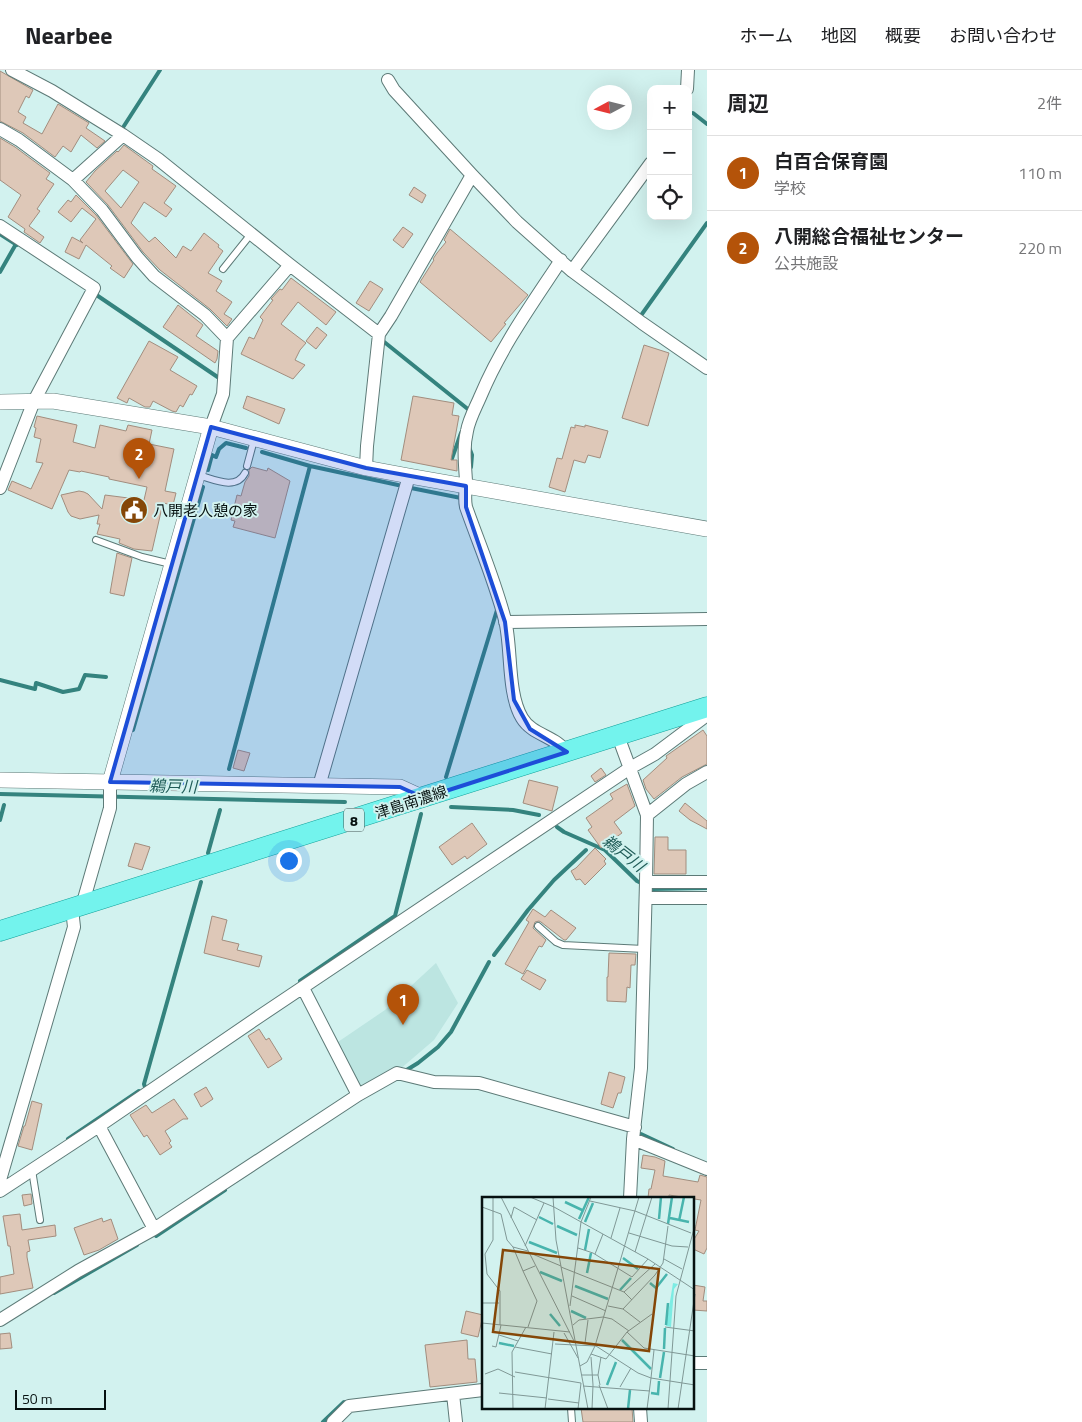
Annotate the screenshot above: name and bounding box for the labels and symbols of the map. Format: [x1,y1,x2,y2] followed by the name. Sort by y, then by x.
[587,85,632,130] north arrow
[123,438,155,479] pin: 2
[119,495,149,525] public building icon: 八開老人憩の家
[153,499,258,522] place label: 八開老人憩の家
[149,774,199,798] water label: 鵜戸川
[372,779,450,825] street label: 津島南濃線
[344,808,364,832] road number: 8
[598,829,652,878] water label: 鵜戸川
[276,848,302,874] your location
[387,984,419,1025] pin: 1
[482,1197,694,1410] inset map
[15,1387,106,1410] scale bar

